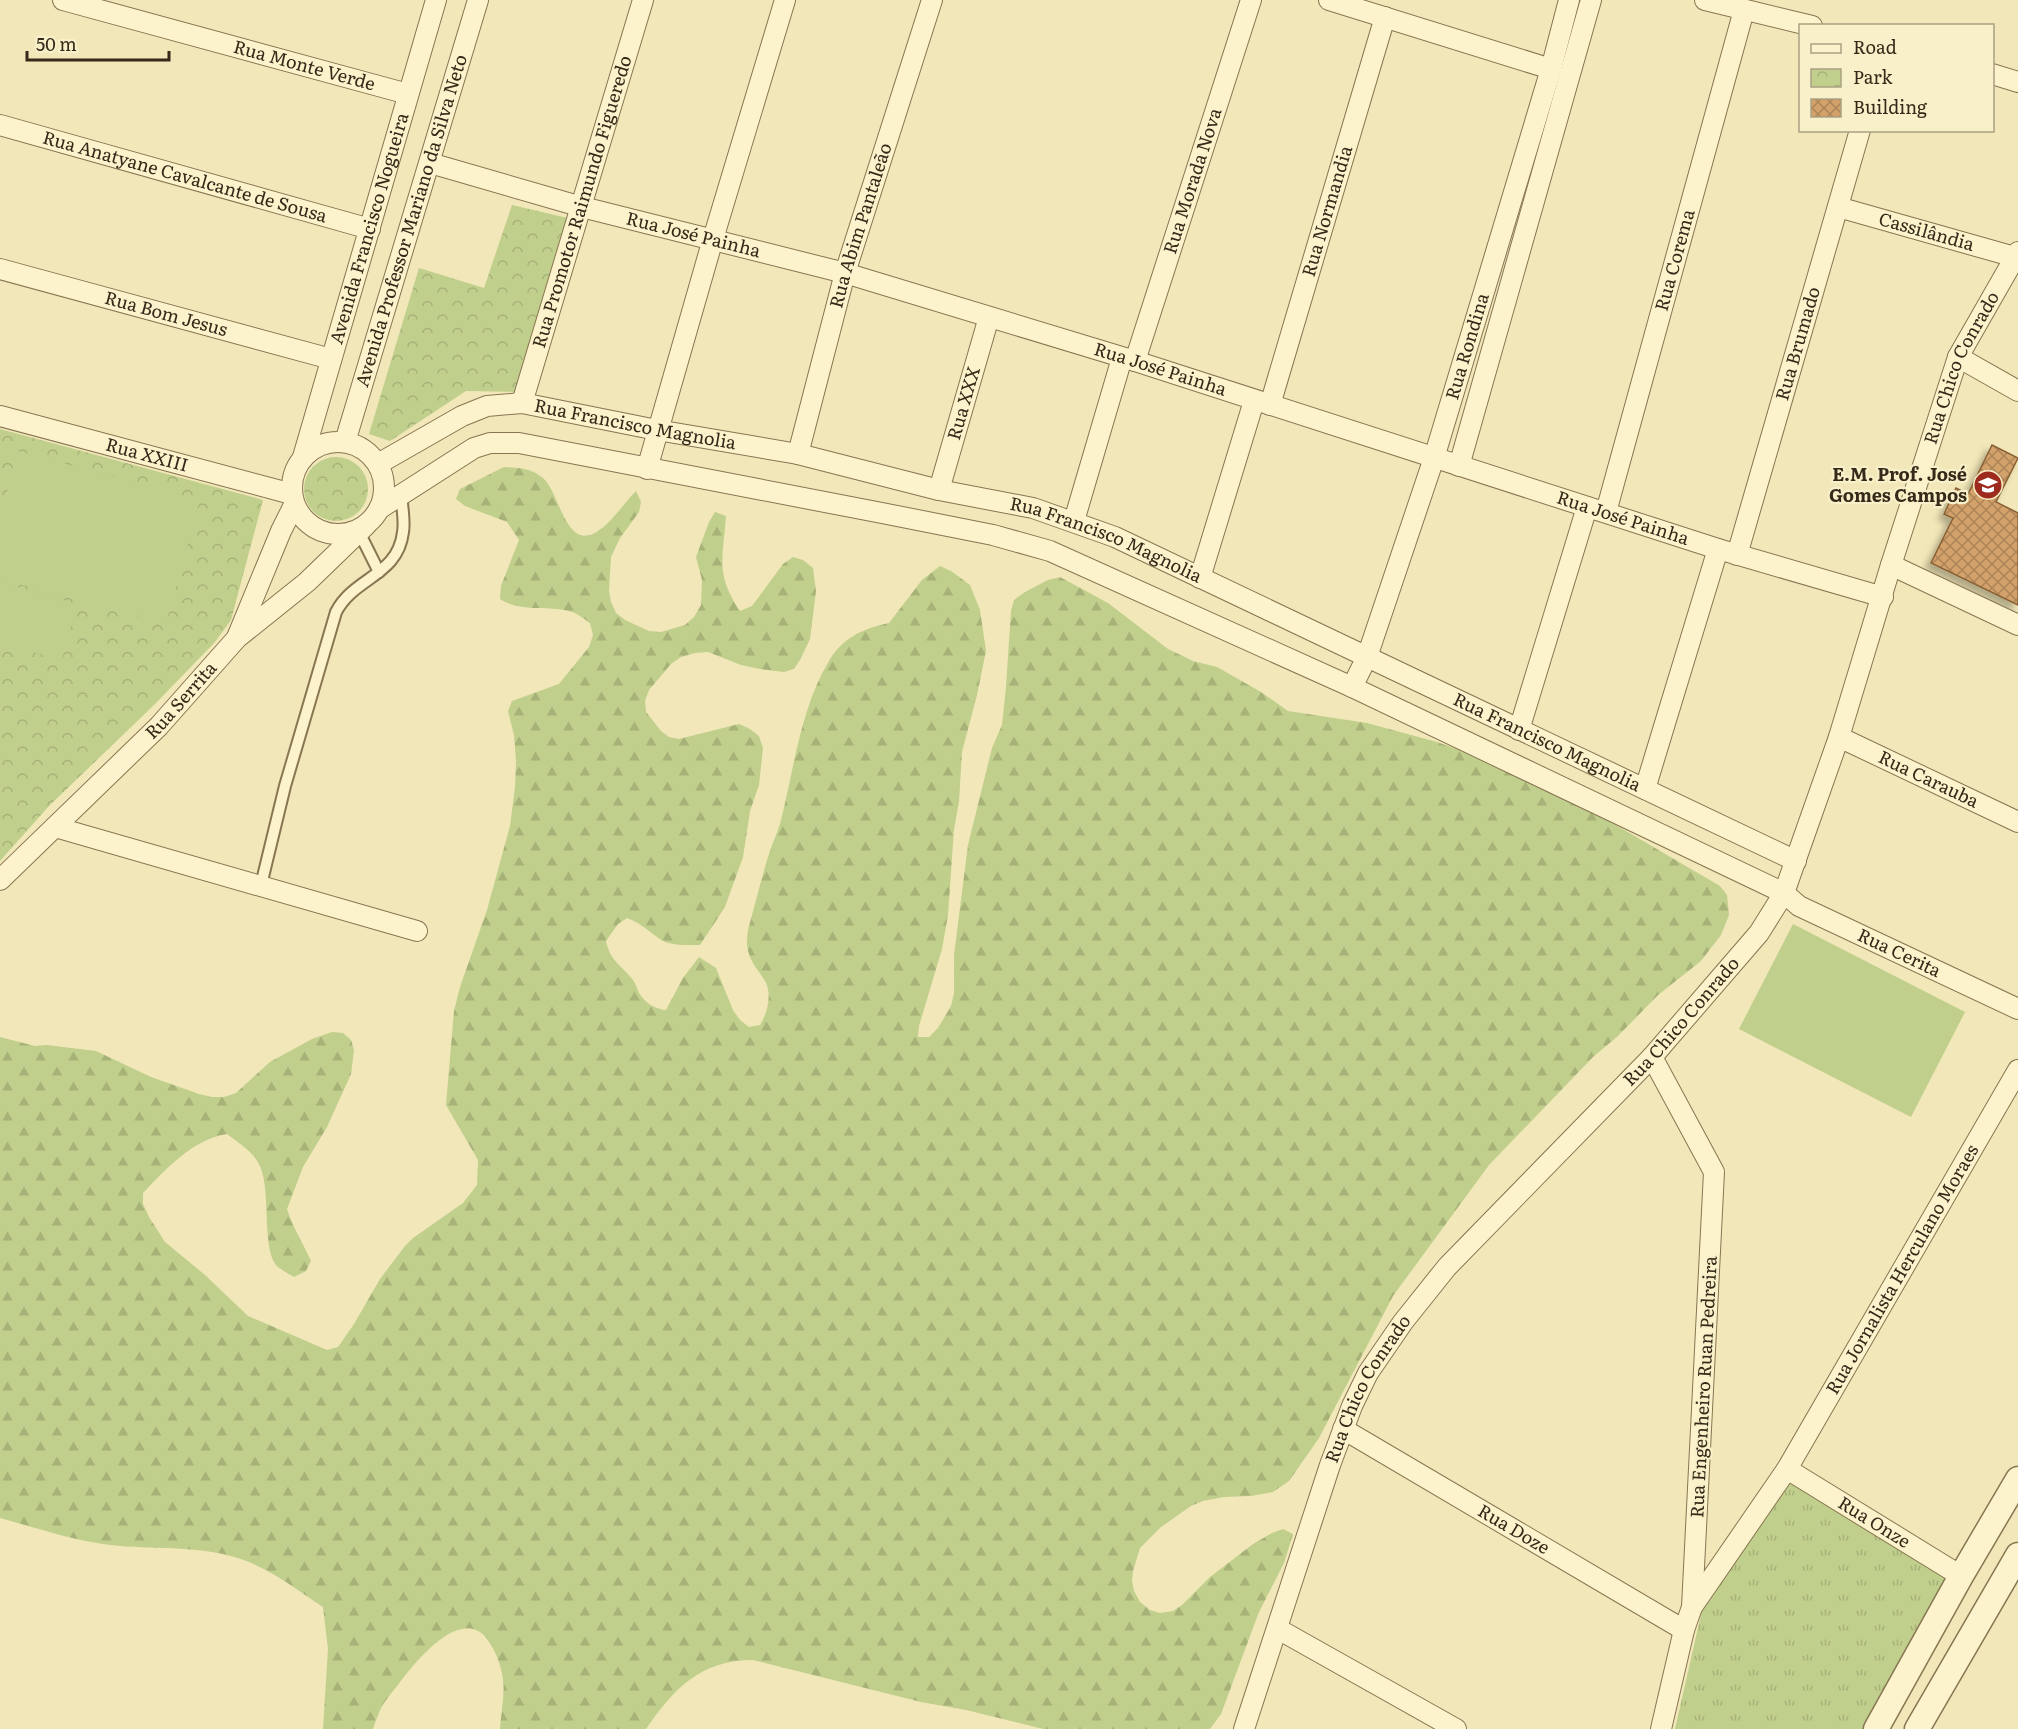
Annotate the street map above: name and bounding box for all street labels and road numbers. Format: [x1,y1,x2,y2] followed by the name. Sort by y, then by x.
[231,32,378,96] street label: Rua Monte Verde
[347,51,473,390] street label: Avenida Professor Mariano da Silva Neto
[524,52,638,351] street label: Rua Promotor Raimundo Figueredo
[1155,104,1228,257] street label: Rua Morada Nova
[322,109,415,347] street label: Avenida Francisco Nogueira
[40,123,331,228] street label: Rua Anatyane Cavalcante de Sousa
[821,139,898,311] street label: Rua Abim Pantaleão
[1294,142,1358,280] street label: Rua Normandia
[624,204,764,263] street label: Rua José Painha
[1876,204,1978,257] street label: Cassilândia
[1647,206,1701,314] street label: Rua Corema
[102,283,231,342] street label: Rua Bom Jesus
[1767,283,1826,403] street label: Rua Brumado
[1916,286,2005,447] street label: Rua Chico Conrado
[1437,289,1495,403] street label: Rua Rondina
[1091,334,1231,402] street label: Rua José Painha
[939,363,986,443] street label: Rua XXX
[532,391,739,455] street label: Rua Francisco Magnolia
[103,430,192,478] street label: Rua XXIII
[1554,483,1693,551] street label: Rua José Painha
[1008,489,1207,589] street label: Rua Francisco Magnolia
[138,655,222,745] street label: Rua Serrita
[1449,685,1646,797] street label: Rua Francisco Magnolia
[1874,743,1984,814] street label: Rua Carauba
[1853,920,1946,983] street label: Rua Cerita
[1616,950,1745,1091] street label: Rua Chico Conrado
[1818,1139,1984,1399] street label: Rua Jornalista Herculano Moraes
[1682,1255,1723,1519] street label: Rua Engenheiro Ruan Pedreira
[1317,1308,1416,1466] street label: Rua Chico Conrado
[1833,1489,1916,1554] street label: Rua Onze
[1473,1496,1555,1560] street label: Rua Doze

